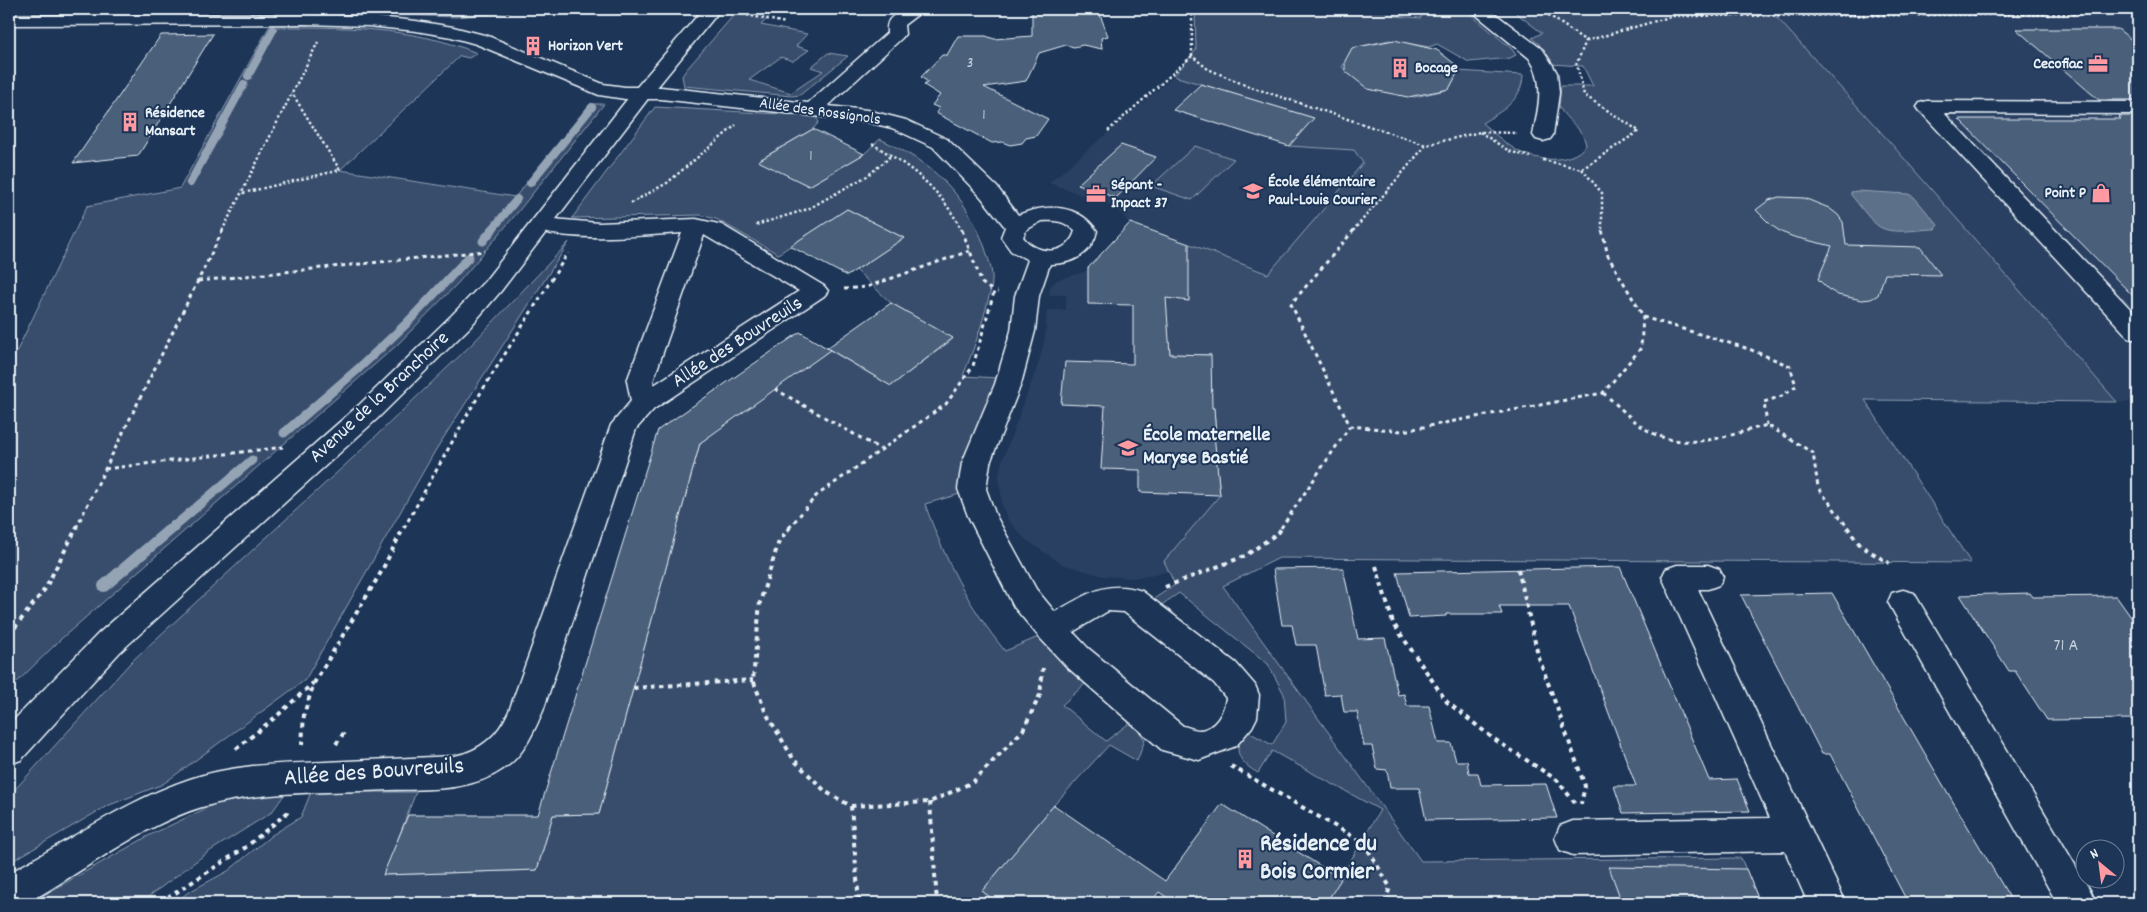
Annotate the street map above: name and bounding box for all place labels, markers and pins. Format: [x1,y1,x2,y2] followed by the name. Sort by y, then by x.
[522,35,544,57] building icon: Horizon Vert
[548,35,623,58] place label: Horizon Vert
[2033,53,2084,76] place label: Cecofiac
[2087,53,2109,75] office icon: Cecofiac
[1389,57,1411,79] building icon: Bocage
[1415,57,1458,80] place label: Bocage
[145,102,205,143] place label: Résidence Mansart
[119,111,141,133] building icon: Résidence Mansart
[1268,171,1378,212] place label: École élémentaire Paul-Louis Courier
[1111,174,1167,215] place label: Sépant - Inpact 37
[1242,180,1264,202] school or university icon: École élémentaire Paul-Louis Courier
[2044,182,2087,205] place label: Point P
[2090,182,2112,204] shop icon: Point P
[1085,183,1107,205] office icon: Sépant - Inpact 37
[1143,422,1270,473] place label: École maternelle Maryse Bastié
[1117,437,1139,459] school or university icon: École maternelle Maryse Bastié
[1260,828,1377,890] place label: Résidence du Bois Cormier
[1234,848,1256,870] building icon: Résidence du Bois Cormier

